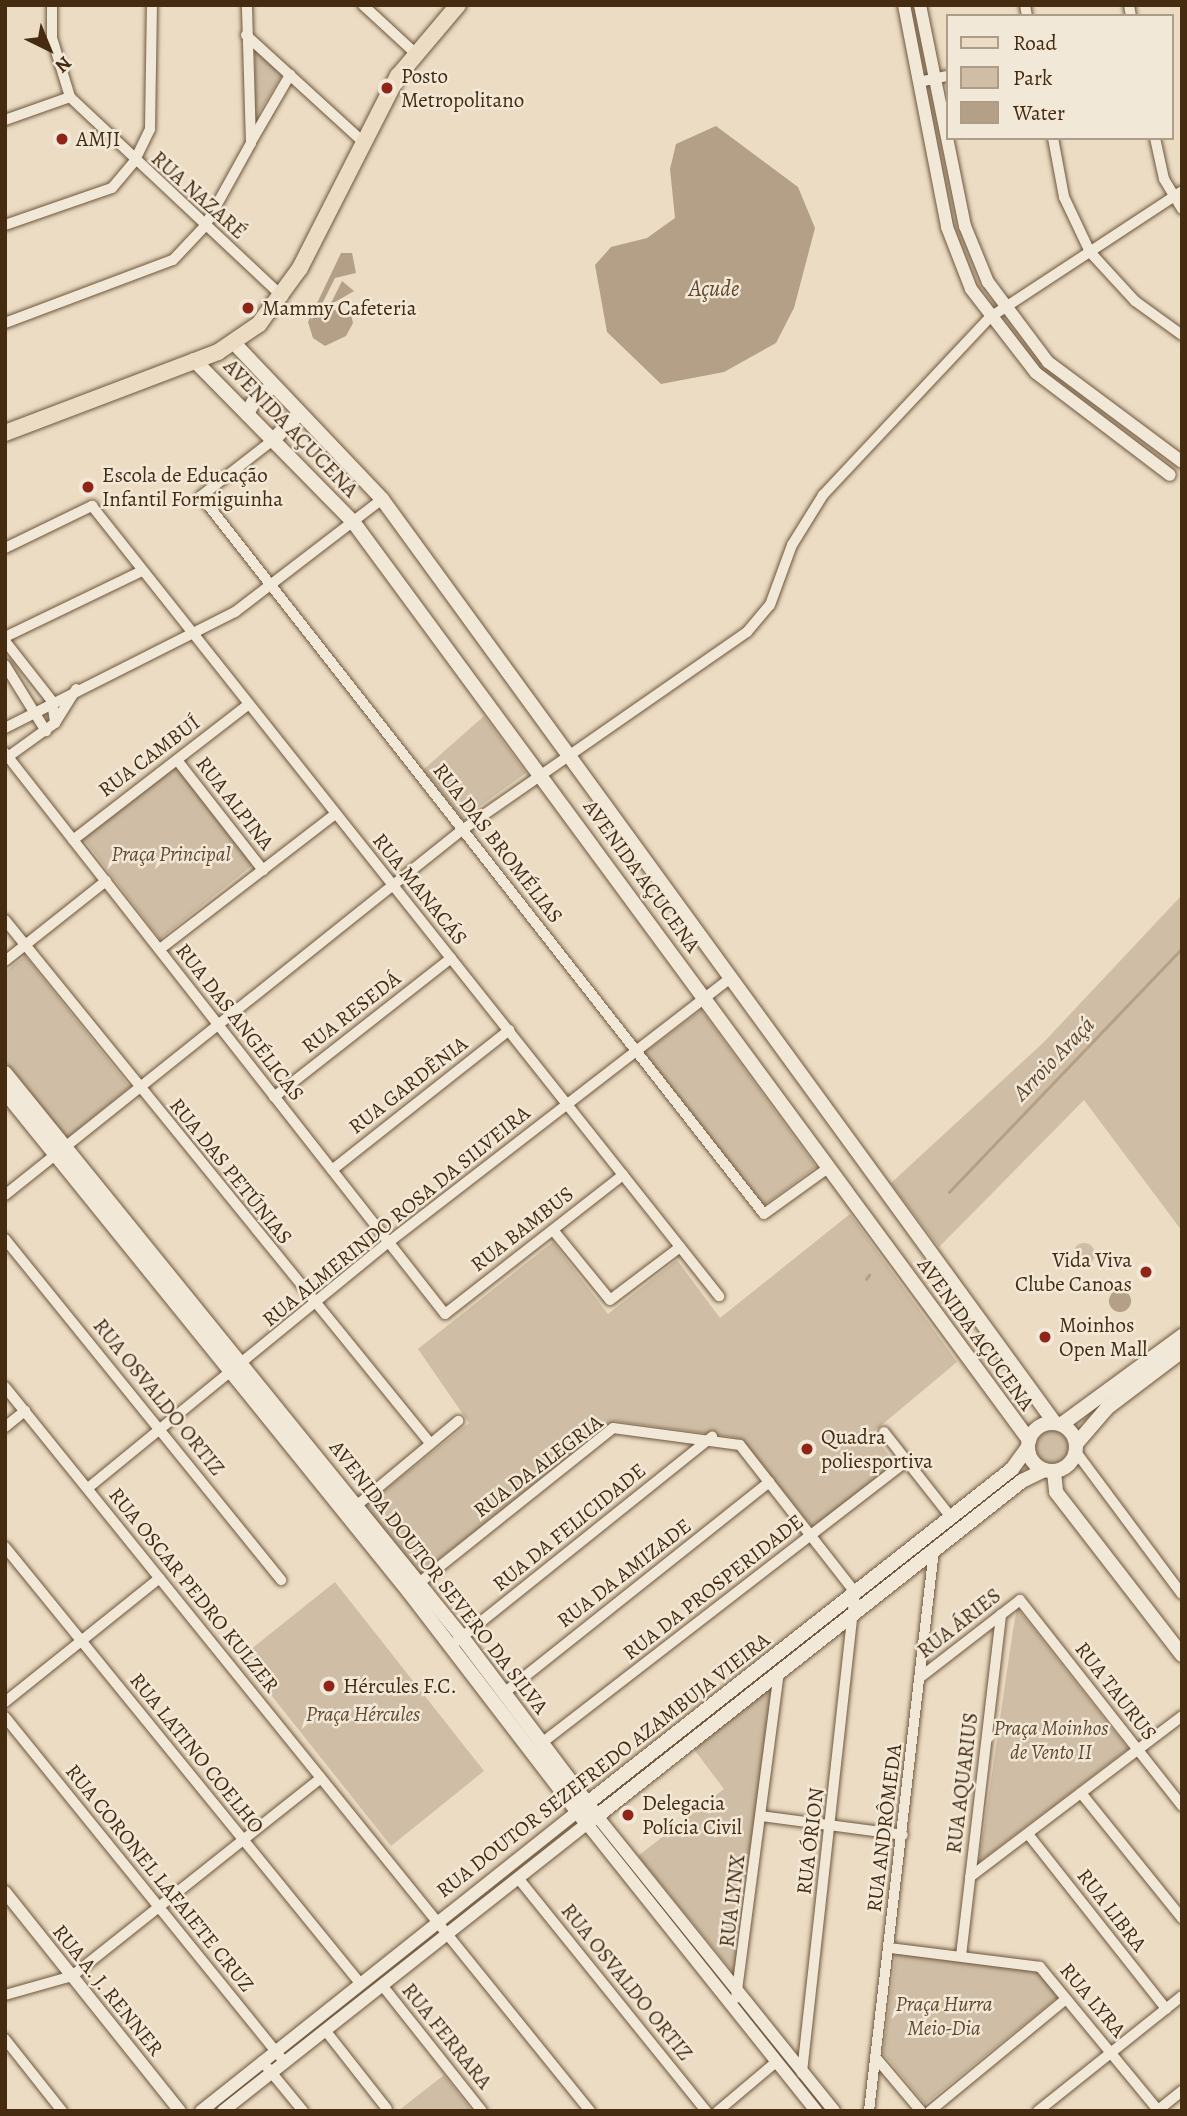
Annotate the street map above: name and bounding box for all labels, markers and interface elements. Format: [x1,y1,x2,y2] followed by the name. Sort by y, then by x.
[14,14,84,84] north arrow
[946,14,1173,140] legend
[1013,29,1057,57] text: Road
[49,50,77,79] text: N
[401,63,524,113] place label: Posto Metropolitano
[1013,64,1052,92] text: Park
[379,80,395,96] marker: Posto Metropolitano
[1013,99,1065,127] text: Water
[76,126,120,152] place label: AMJI
[54,131,70,147] marker: AMJI
[146,146,252,244] street label: RUA NAZARÉ
[689,275,739,303] water label: Açude
[262,295,416,321] place label: Mammy Cafeteria
[240,300,256,316] marker: Mammy Cafeteria
[219,354,363,502] street label: AVENIDA AÇUCENA
[102,462,283,512] place label: Escola de Educação Infantil Formiguinha
[80,479,96,495] marker: Escola de Educação Infantil Formiguinha
[93,710,205,802] street label: RUA CAMBUÍ
[191,751,279,855] street label: RUA ALPINA
[428,758,568,928] street label: RUA DAS BROMÉLIAS
[578,795,706,957] street label: AVENIDA AÇUCENA
[367,828,473,950] street label: RUA MANACÁS
[111,841,231,867] park label: Praça Principal
[171,938,309,1106] street label: RUA DAS ANGÉLICAS
[297,966,405,1058] street label: RUA RESEDÁ
[1007,1011,1101,1107] water label: Arroio Araçá
[344,1031,472,1139] street label: RUA GARDÊNIA
[164,1093,298,1249] street label: RUA DAS PETÚNIAS
[257,1100,535,1332] street label: RUA ALMERINDO ROSA DA SILVEIRA
[466,1181,578,1277] street label: RUA BAMBUS
[1015,1247,1132,1297] place label: Vida Viva Clube Canoas
[912,1253,1040,1415] street label: AVENIDA AÇUCENA
[1138,1264,1154,1280] marker: Vida Viva Clube Canoas
[1059,1312,1147,1362] place label: Moinhos Open Mall
[88,1313,230,1481] street label: RUA OSVALDO ORTIZ
[1037,1329,1053,1345] marker: Moinhos Open Mall
[469,1409,607,1523] street label: RUA DA ALEGRIA
[821,1424,933,1474] place label: Quadra poliesportiva
[324,1435,554,1719] street label: AVENIDA DOUTOR SEVERO DA SILVA
[799,1441,815,1457] marker: Quadra poliesportiva
[487,1458,651,1596] street label: RUA DA FELICIDADE
[104,1482,284,1698] street label: RUA OSCAR PEDRO KULZER
[618,1509,808,1665] street label: RUA DA PROSPERIDADE
[552,1513,696,1633] street label: RUA DA AMIZADE
[912,1583,1006,1663] street label: RUA ÁRIES
[431,1627,775,1903] street label: RUA DOUTOR SEZEFREDO AZAMBUJA VIEIRA
[1070,1637,1162,1745] street label: RUA TAURUS
[125,1668,269,1838] street label: RUA LATINO COELHO
[343,1673,457,1699] place label: Hércules F.C.
[321,1678,337,1694] marker: Hércules F.C.
[306,1701,420,1727] park label: Praça Hércules
[941,1711,983,1855] street label: RUA AQUARIUS
[994,1715,1108,1765] park label: Praça Moinhos de Vento II
[861,1742,907,1914] street label: RUA ANDRÔMEDA
[60,1759,260,1997] street label: RUA CORONEL LAFAIETE CRUZ
[791,1786,829,1896] street label: RUA ÓRION
[642,1790,742,1840] place label: Delegacia Polícia Civil
[620,1807,636,1823] marker: Delegacia Polícia Civil
[714,1853,750,1949] street label: RUA LYNX
[1072,1863,1152,1957] street label: RUA LIBRA
[556,1898,698,2066] street label: RUA OSVALDO ORTIZ
[47,1919,169,2061] street label: RUA A. J. RENNER
[1055,1958,1131,2042] street label: RUA LYRA
[397,1978,497,2094] street label: RUA FERRARA
[896,1991,992,2041] park label: Praça Hurra Meio-Dia

